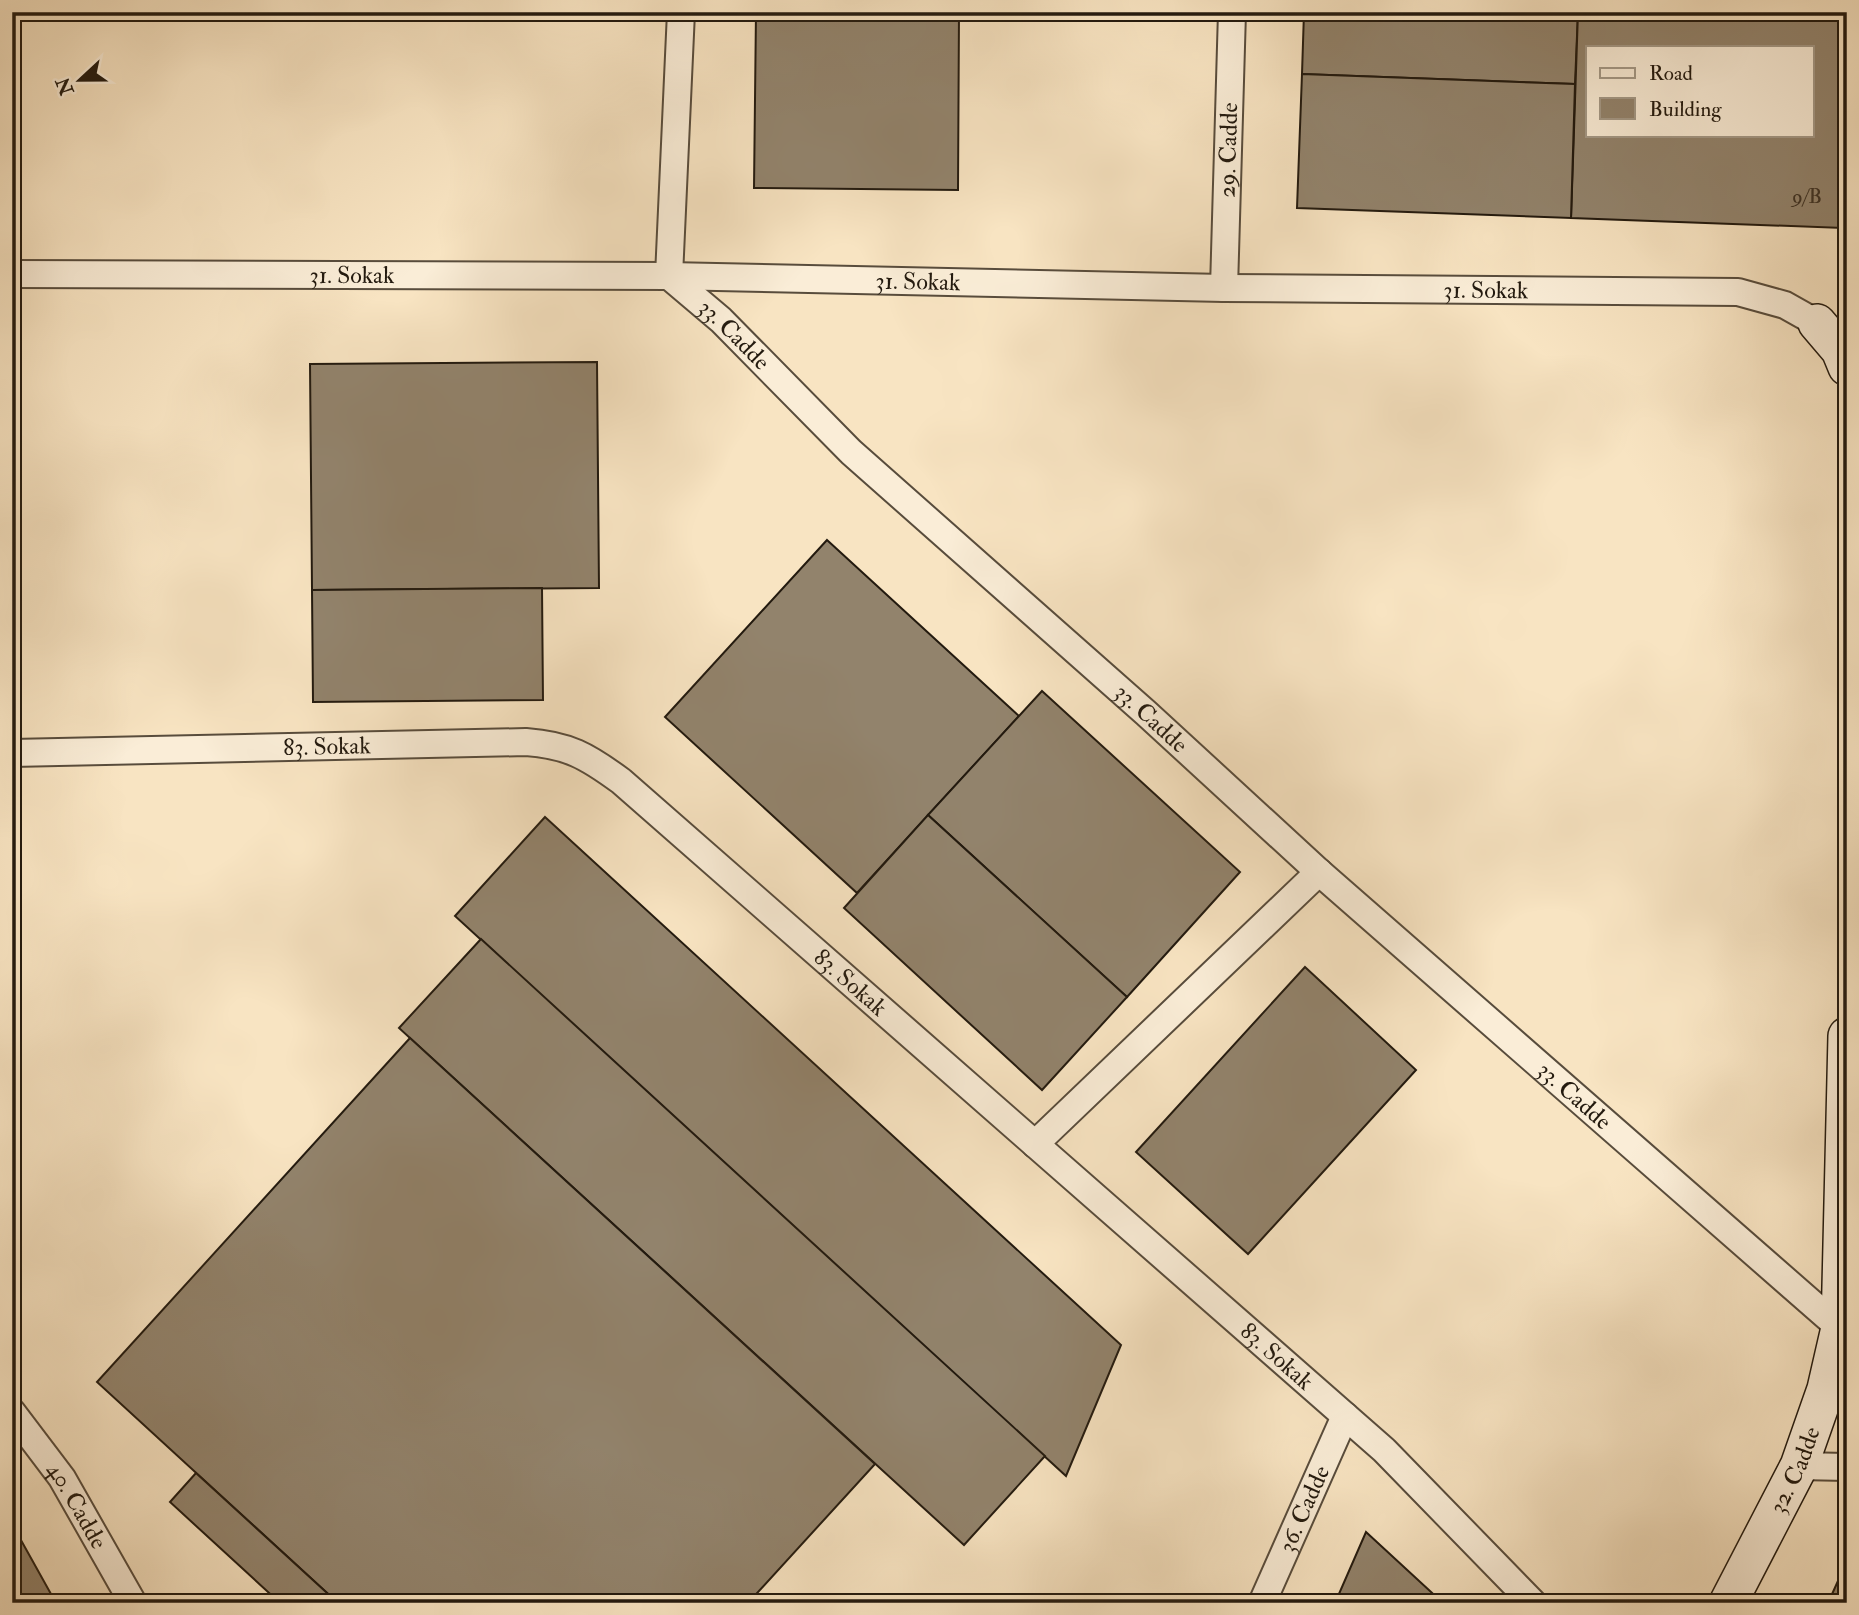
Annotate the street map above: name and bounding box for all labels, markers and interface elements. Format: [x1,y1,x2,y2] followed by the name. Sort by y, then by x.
[46,46,116,116] north arrow
[1586,46,1814,136] legend
[1649,60,1694,87] text: Road
[50,73,80,99] text: N
[1649,96,1722,123] text: Building
[1212,102,1245,198] street label: 29. Cadde
[1790,183,1822,210] house number: 9/B
[309,260,395,291] street label: 31. Sokak
[875,265,961,298] street label: 31. Sokak
[1443,275,1529,306] street label: 31. Sokak
[692,292,777,377] street label: 33. Cadde
[1108,677,1194,760] street label: 33. Cadde
[283,730,372,763] street label: 83. Sokak
[807,942,894,1024] street label: 83. Sokak
[1530,1055,1618,1137] street label: 33. Cadde
[1233,1316,1320,1397] street label: 83. Sokak
[1762,1423,1828,1519] street label: 32. Cadde
[39,1456,114,1555] street label: 40. Cadde
[1271,1461,1337,1557] street label: 36. Cadde

